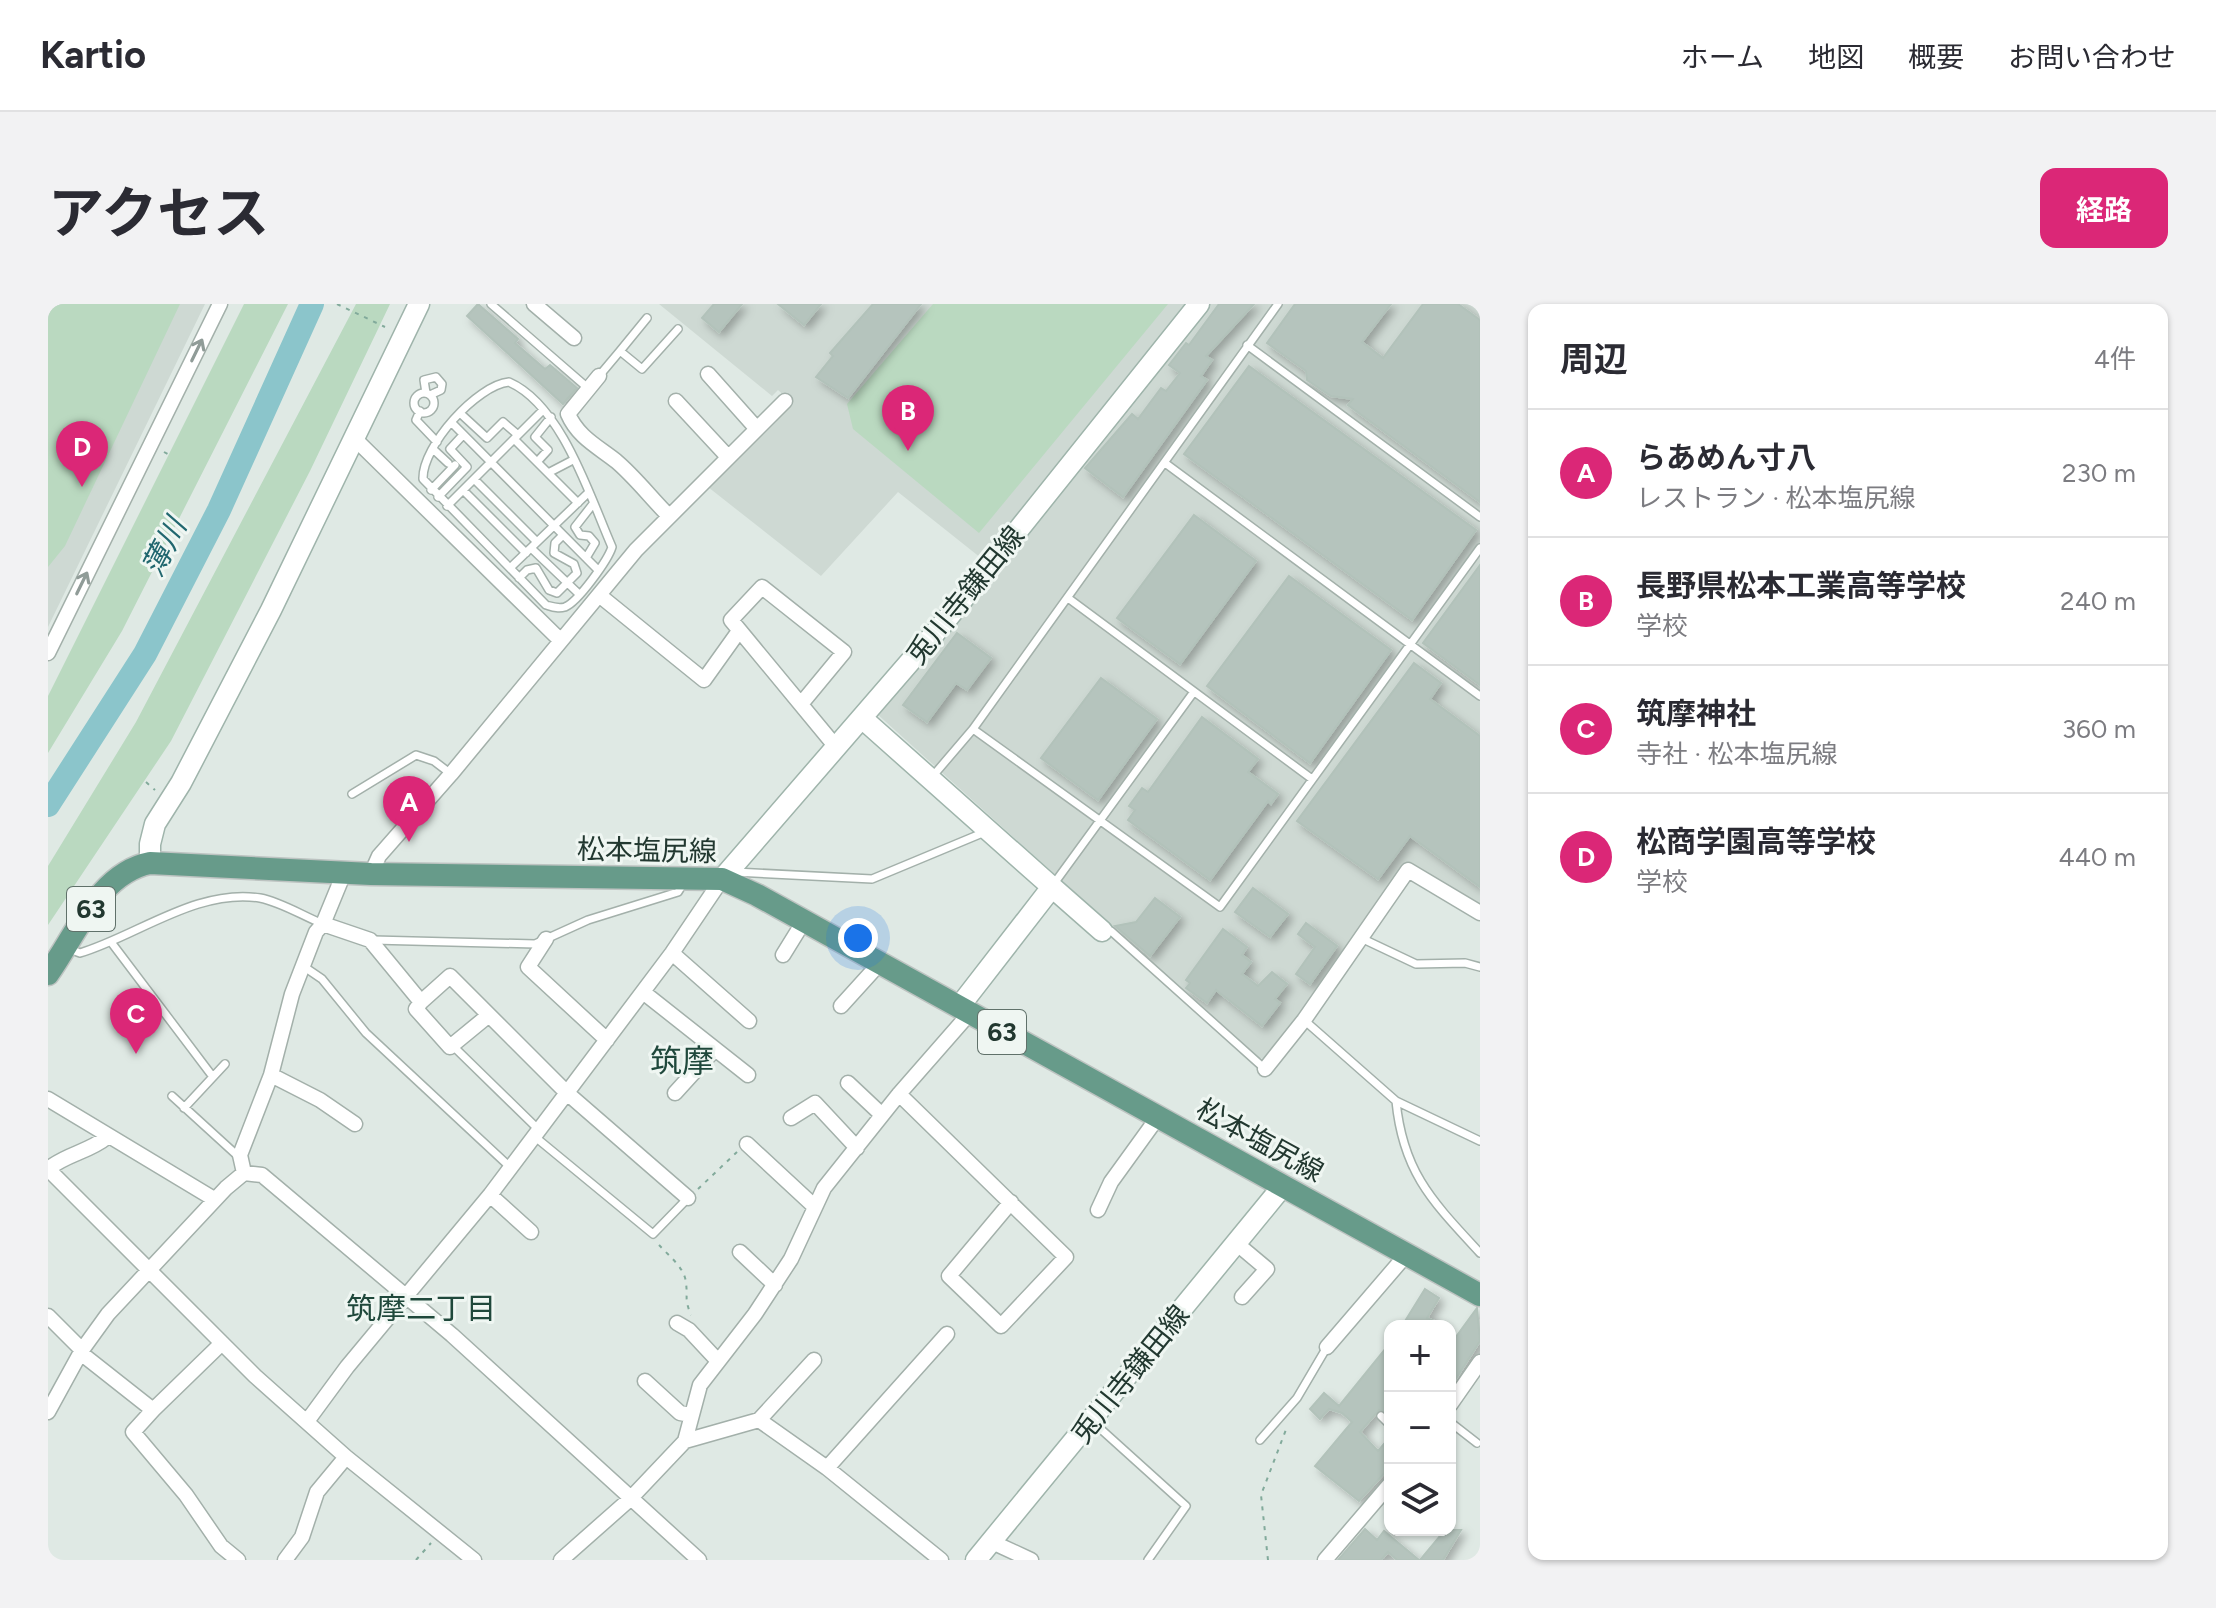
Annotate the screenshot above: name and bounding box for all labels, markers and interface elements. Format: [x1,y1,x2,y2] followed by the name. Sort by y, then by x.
[40,32,146,78] text: Kartio
[1681,40,1764,74] text: ホーム
[1808,40,1864,74] text: 地図
[1908,40,1964,74] text: 概要
[2008,40,2176,74] text: お問い合わせ
[2040,168,2168,248] button: 経路
[48,180,269,247] text: アクセス
[190,338,206,362] one-way arrow
[1560,339,1628,380] text: 周辺
[2094,343,2136,375] text: 4件
[882,385,934,451] pin: B
[56,421,108,487] pin: D
[1636,439,1816,476] text: らあめん寸八
[1577,457,1595,489] text: A
[2062,457,2136,489] text: 230 m
[1636,482,1915,514] text: レストラン · 松本塩尻線
[134,509,195,582] water label: 薄川
[899,519,1031,671] street label: 兎川寺鎌田線
[1636,567,1966,604] text: 長野県松本工業高等学校
[75,571,91,595] one-way arrow
[1578,585,1594,617] text: B
[2060,585,2136,617] text: 240 m
[1636,610,1688,642] text: 学校
[1636,695,1756,732] text: 筑摩神社
[1577,713,1595,745] text: C
[2062,713,2136,745] text: 360 m
[1636,738,1837,770] text: 寺社 · 松本塩尻線
[383,776,435,842] pin: A
[1636,823,1876,860] text: 松商学園高等学校
[577,832,717,868] street label: 松本塩尻線
[1577,841,1595,873] text: D
[2058,841,2136,873] text: 440 m
[1636,866,1688,898] text: 学校
[67,887,115,931] road number: 63
[838,918,878,958] your location
[110,988,162,1054] pin: C
[978,1010,1026,1054] road number: 63
[650,1042,714,1080] district label: 筑摩
[1191,1091,1329,1189] street label: 松本塩尻線
[346,1290,496,1327] district label: 筑摩二丁目
[1064,1298,1196,1450] street label: 兎川寺鎌田線
[1384,1320,1456,1536] map controls
[1384,1320,1456,1392] button: +
[1384,1392,1456,1464] button: −
[1384,1464,1456,1536] button: layers

